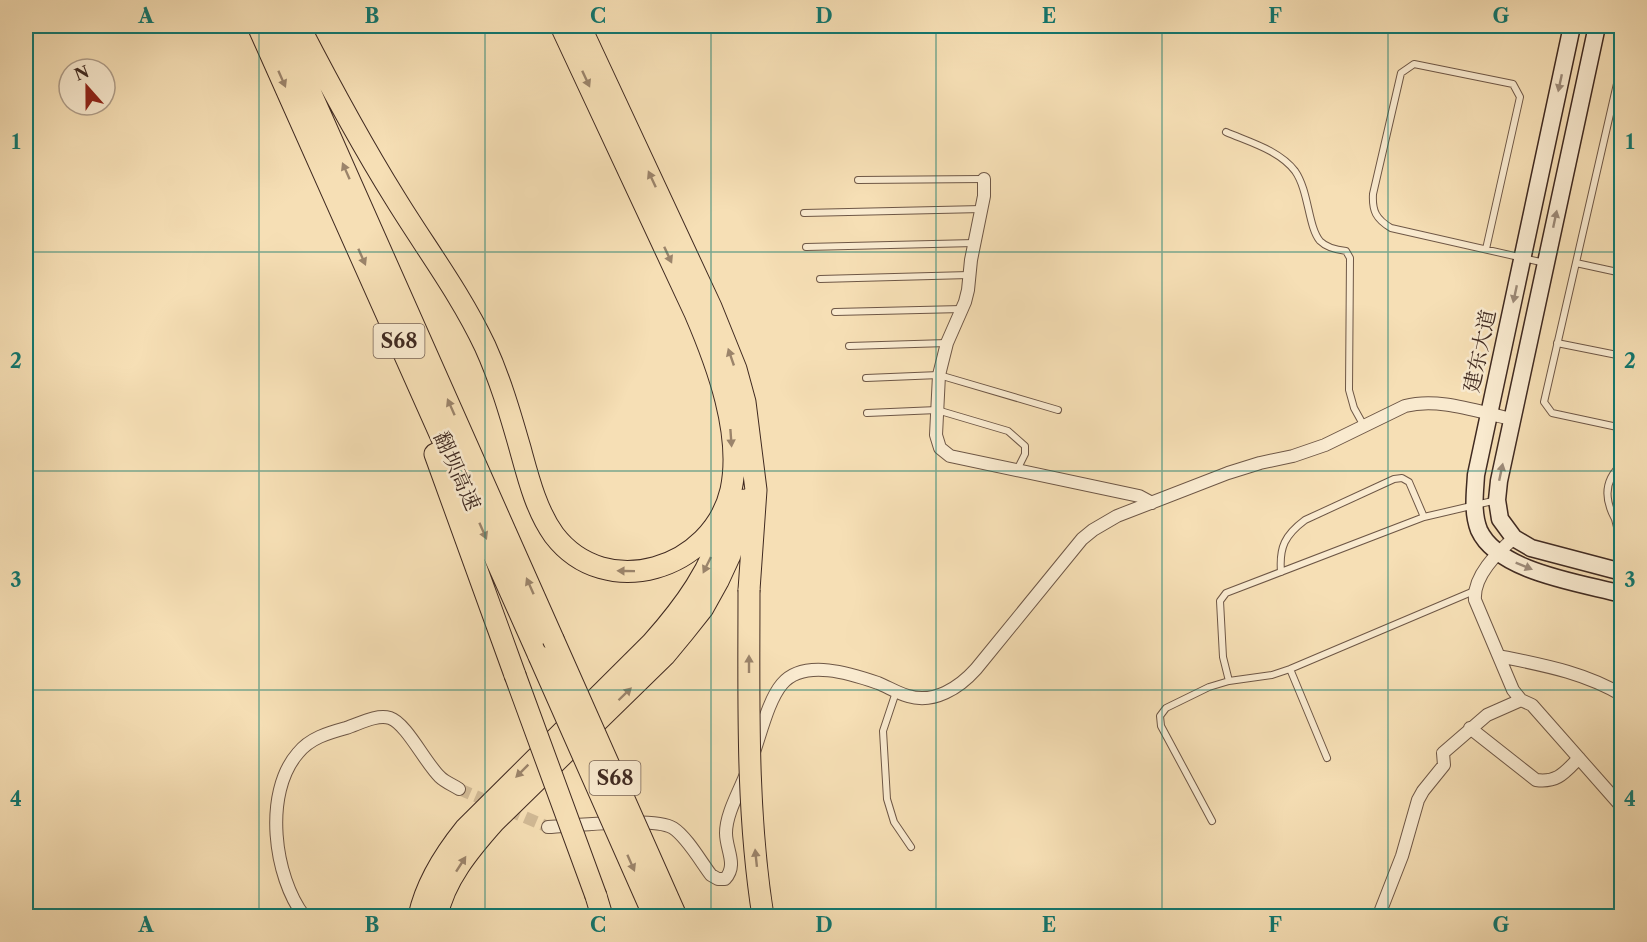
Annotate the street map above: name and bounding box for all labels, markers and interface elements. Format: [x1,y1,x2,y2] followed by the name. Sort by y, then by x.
[137,4,154,28] text: A
[365,4,380,28] text: B
[590,4,606,28] text: C
[815,4,833,28] text: D
[1042,4,1056,28] text: E
[1268,4,1282,28] text: F
[1493,4,1510,28] text: G
[57,57,117,117] north arrow
[72,61,92,85] text: N
[278,70,287,87] one-way arrow
[581,70,590,87] one-way arrow
[1555,73,1564,92] one-way arrow
[12,130,21,154] text: 1
[1626,130,1635,154] text: 1
[341,162,351,180] one-way arrow
[647,171,656,188] one-way arrow
[1551,210,1560,229] one-way arrow
[664,247,673,264] one-way arrow
[357,248,366,265] one-way arrow
[1510,285,1519,304] one-way arrow
[1459,307,1500,395] street label: 建东大道
[374,324,424,358] road number: S68
[726,348,736,366] one-way arrow
[10,349,22,373] text: 2
[1624,349,1636,373] text: 2
[446,399,455,416] one-way arrow
[429,427,486,514] street label: 翻坝高速
[727,429,736,448] one-way arrow
[1496,462,1506,481] one-way arrow
[479,522,489,540] one-way arrow
[703,557,712,574] one-way arrow
[1515,561,1533,571] one-way arrow
[617,566,636,576] one-way arrow
[10,568,22,592] text: 3
[1624,568,1636,592] text: 3
[525,577,534,594] one-way arrow
[744,654,754,673] one-way arrow
[618,687,632,701] one-way arrow
[590,761,640,795] road number: S68
[515,764,529,778] one-way arrow
[10,787,22,811] text: 4
[1624,787,1636,811] text: 4
[751,849,761,868] one-way arrow
[626,855,636,873] one-way arrow
[455,856,467,872] one-way arrow
[137,913,154,937] text: A
[365,913,380,937] text: B
[590,913,606,937] text: C
[815,913,833,937] text: D
[1042,913,1056,937] text: E
[1268,913,1282,937] text: F
[1493,913,1510,937] text: G

